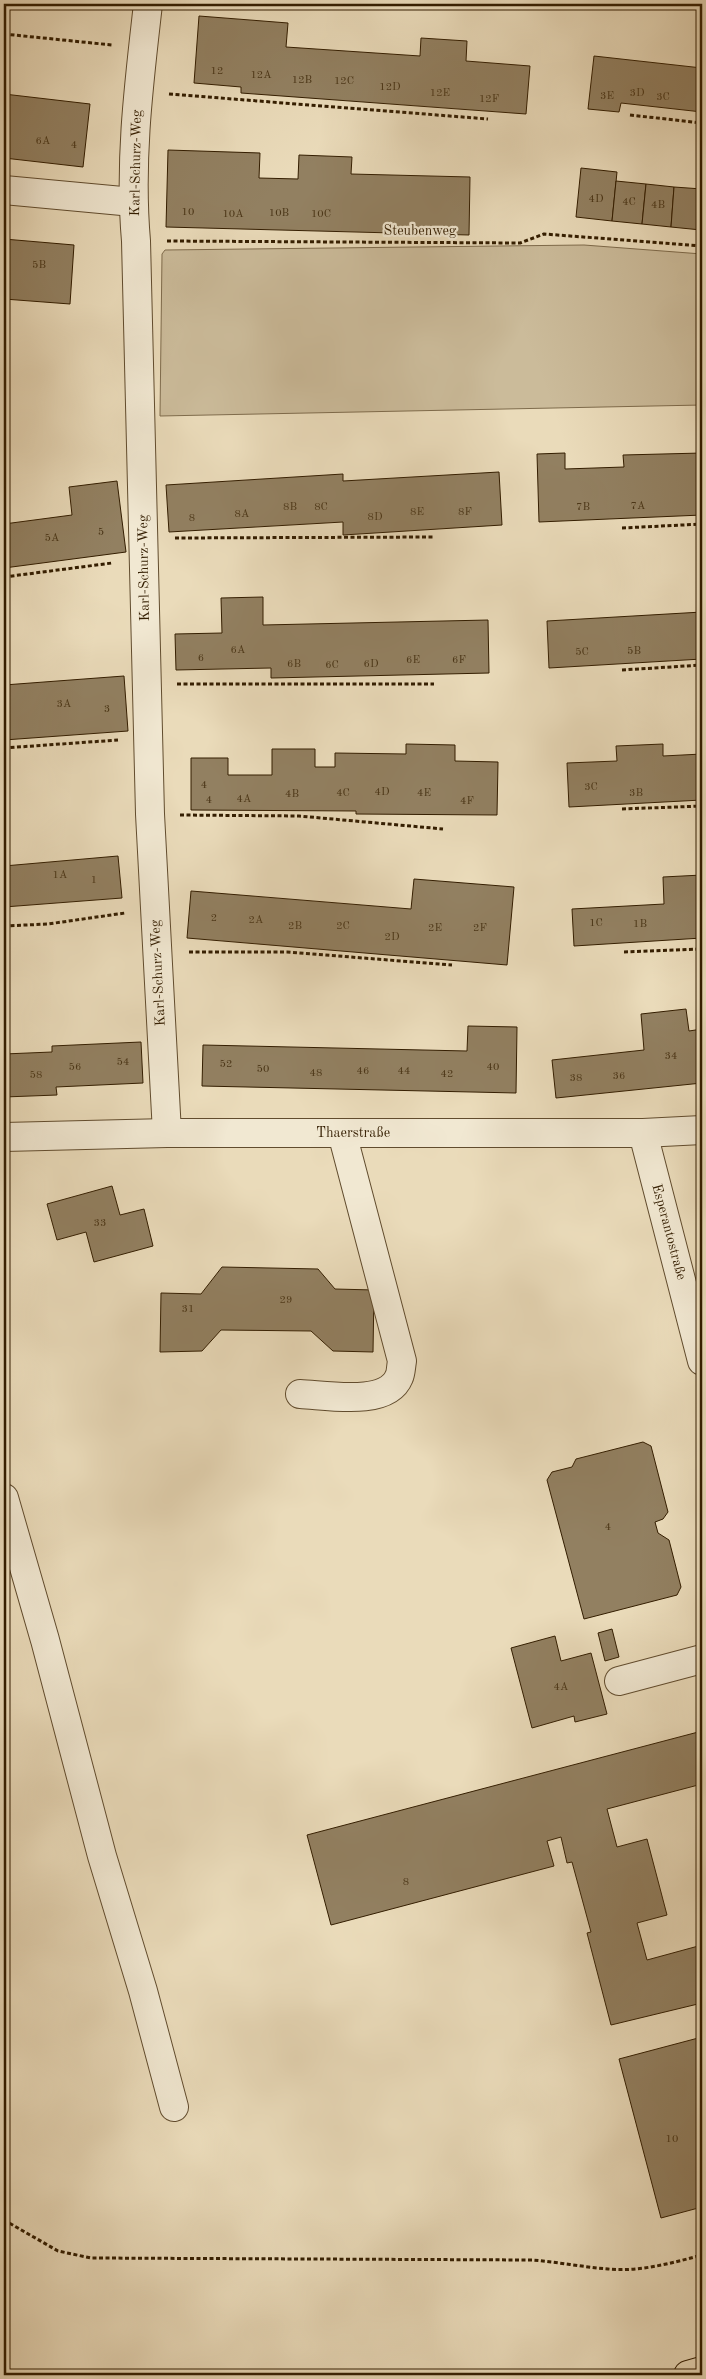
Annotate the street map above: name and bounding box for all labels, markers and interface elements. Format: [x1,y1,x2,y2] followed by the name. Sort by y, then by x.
[211,66,223,77] house number: 12
[250,70,272,81] house number: 12A
[292,75,312,86] house number: 12B
[334,76,354,87] house number: 12C
[379,82,401,93] house number: 12D
[430,88,450,99] house number: 12E
[630,88,645,99] house number: 3D
[600,91,614,102] house number: 3E
[656,92,670,103] house number: 3C
[479,94,499,105] house number: 12F
[128,109,144,216] street label: Karl-Schurz-Weg
[36,136,51,147] house number: 6A
[71,140,77,151] house number: 4
[589,194,604,205] house number: 4D
[622,197,636,208] house number: 4C
[651,200,665,211] house number: 4B
[182,207,194,218] house number: 10
[269,208,289,219] house number: 10B
[222,209,244,220] house number: 10A
[311,209,331,220] house number: 10C
[384,224,457,238] street label: Steubenweg
[32,260,46,271] house number: 5B
[631,501,646,512] house number: 7A
[283,502,297,513] house number: 8B
[314,502,328,513] house number: 8C
[576,502,590,513] house number: 7B
[410,507,424,518] house number: 8E
[458,507,472,518] house number: 8F
[235,509,250,520] house number: 8A
[368,512,383,523] house number: 8D
[189,513,195,524] house number: 8
[136,514,152,621] street label: Karl-Schurz-Weg
[98,527,104,538] house number: 5
[45,533,60,544] house number: 5A
[231,645,246,656] house number: 6A
[627,646,641,657] house number: 5B
[575,647,589,658] house number: 5C
[198,653,204,664] house number: 6
[406,655,420,666] house number: 6E
[452,655,466,666] house number: 6F
[287,659,301,670] house number: 6B
[364,659,379,670] house number: 6D
[325,660,339,671] house number: 6C
[57,699,72,710] house number: 3A
[104,704,110,715] house number: 3
[201,780,207,791] house number: 4
[584,782,598,793] house number: 3C
[375,787,390,798] house number: 4D
[336,788,350,799] house number: 4C
[417,788,431,799] house number: 4E
[629,788,643,799] house number: 3B
[285,789,299,800] house number: 4B
[237,794,252,805] house number: 4A
[206,795,212,806] house number: 4
[460,796,474,807] house number: 4F
[53,870,68,881] house number: 1A
[91,875,97,886] house number: 1
[211,913,217,924] house number: 2
[249,915,264,926] house number: 2A
[589,918,603,929] house number: 1C
[148,919,168,1027] street label: Karl-Schurz-Weg
[633,919,647,930] house number: 1B
[288,921,302,932] house number: 2B
[336,921,350,932] house number: 2C
[428,923,442,934] house number: 2E
[473,923,487,934] house number: 2F
[385,932,400,943] house number: 2D
[665,1051,677,1062] house number: 34
[117,1057,129,1068] house number: 54
[220,1059,232,1070] house number: 52
[69,1062,81,1073] house number: 56
[487,1062,499,1073] house number: 40
[257,1064,269,1075] house number: 50
[357,1066,369,1077] house number: 46
[398,1066,410,1077] house number: 44
[310,1068,322,1079] house number: 48
[441,1069,453,1080] house number: 42
[30,1070,42,1081] house number: 58
[613,1071,625,1082] house number: 36
[570,1073,582,1084] house number: 38
[316,1126,390,1140] street label: Thaerstraße
[649,1182,689,1282] street label: Esperantostraße
[94,1218,106,1229] house number: 33
[280,1295,292,1306] house number: 29
[182,1304,194,1315] house number: 31
[605,1522,611,1533] house number: 4
[554,1682,569,1693] house number: 4A
[403,1877,409,1888] house number: 8
[666,2134,678,2145] house number: 10

